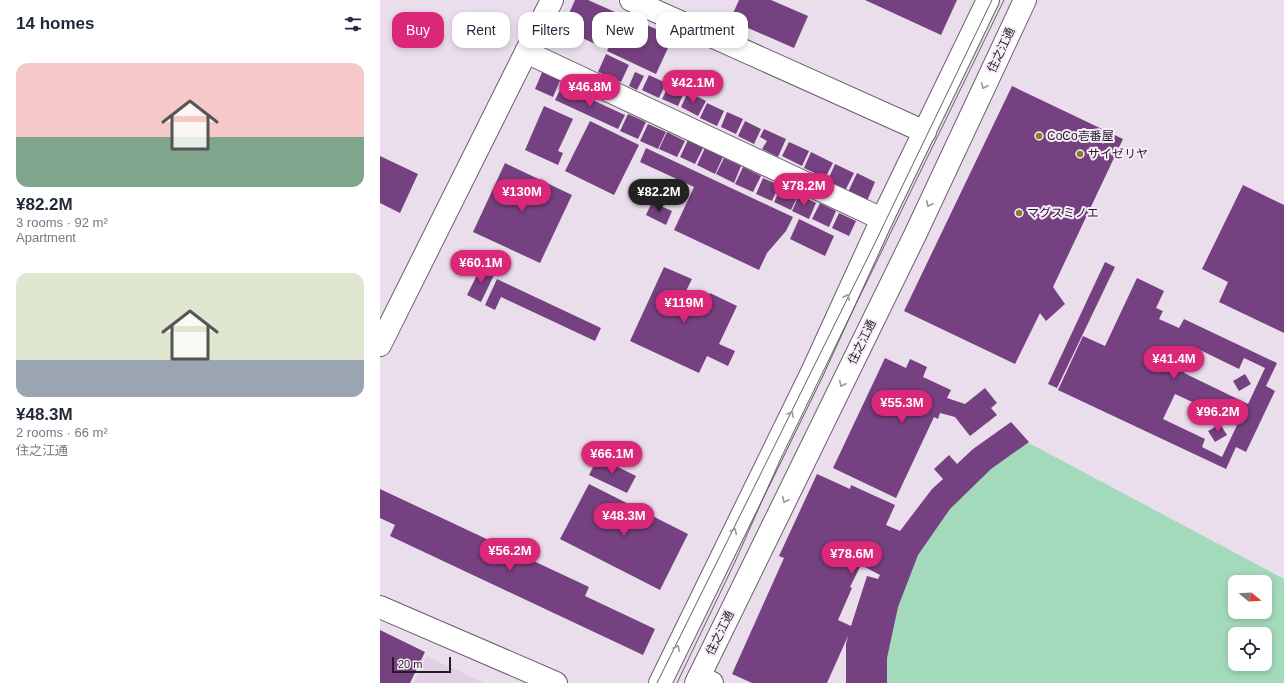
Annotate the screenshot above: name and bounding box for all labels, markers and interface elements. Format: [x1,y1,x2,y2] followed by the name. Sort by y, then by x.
[392,12,444,48] chip: Buy
[452,12,510,48] chip: Rent
[518,12,584,48] chip: Filters
[592,12,648,48] chip: New
[656,12,748,48] chip: Apartment
[342,13,364,35] icon: filters
[16,14,94,33] text: 14 homes
[985,25,1017,75] street label: 住之江通
[660,70,726,104] pin: ¥42.1M
[557,74,623,108] pin: ¥46.8M
[671,75,715,90] text: ¥42.1M
[568,79,612,94] text: ¥46.8M
[981,82,989,89] one-way arrow
[154,89,226,161] icon: home
[1047,129,1114,143] place label: CoCo壱番屋
[1034,131,1044,141] marker: CoCo壱番屋
[1088,147,1148,161] place label: サイゼリヤ
[1075,149,1085,159] marker: サイゼリヤ
[771,173,837,207] pin: ¥78.2M
[782,178,826,193] text: ¥78.2M
[494,179,550,213] pin: ¥130M
[626,179,692,213] pin: ¥82.2M
[502,184,542,199] text: ¥130M
[637,184,681,199] text: ¥82.2M
[16,195,73,214] text: ¥82.2M
[926,199,934,207] one-way arrow
[1027,206,1099,220] place label: マグスミノエ
[1014,208,1024,218] marker: マグスミノエ
[16,215,108,230] text: 3 rooms · 92 m²
[16,230,76,245] text: Apartment
[448,250,514,284] pin: ¥60.1M
[459,255,503,270] text: ¥60.1M
[656,290,712,324] pin: ¥119M
[842,293,850,301] one-way arrow
[664,295,704,310] text: ¥119M
[154,299,226,371] icon: home
[845,317,879,367] street label: 住之江通
[1141,346,1207,380] pin: ¥41.4M
[1152,351,1196,366] text: ¥41.4M
[839,379,847,387] one-way arrow
[869,390,935,424] pin: ¥55.3M
[880,395,924,410] text: ¥55.3M
[1185,399,1251,433] pin: ¥96.2M
[1196,404,1240,419] text: ¥96.2M
[16,405,73,424] text: ¥48.3M
[786,411,794,419] one-way arrow
[16,425,108,440] text: 2 rooms · 66 m²
[579,441,645,475] pin: ¥66.1M
[16,443,68,458] text: 住之江通
[590,446,634,461] text: ¥66.1M
[782,496,790,504] one-way arrow
[591,503,657,537] pin: ¥48.3M
[602,508,646,523] text: ¥48.3M
[729,528,737,535] one-way arrow
[477,538,543,572] pin: ¥56.2M
[819,541,885,575] pin: ¥78.6M
[488,543,532,558] text: ¥56.2M
[830,546,874,561] text: ¥78.6M
[1228,575,1272,619] north arrow
[1228,575,1272,671] map controls
[703,608,737,658] street label: 住之江通
[1228,627,1272,671] button: locate
[672,644,680,652] one-way arrow
[392,655,451,674] scale bar
[398,658,422,670] text: 20 m

